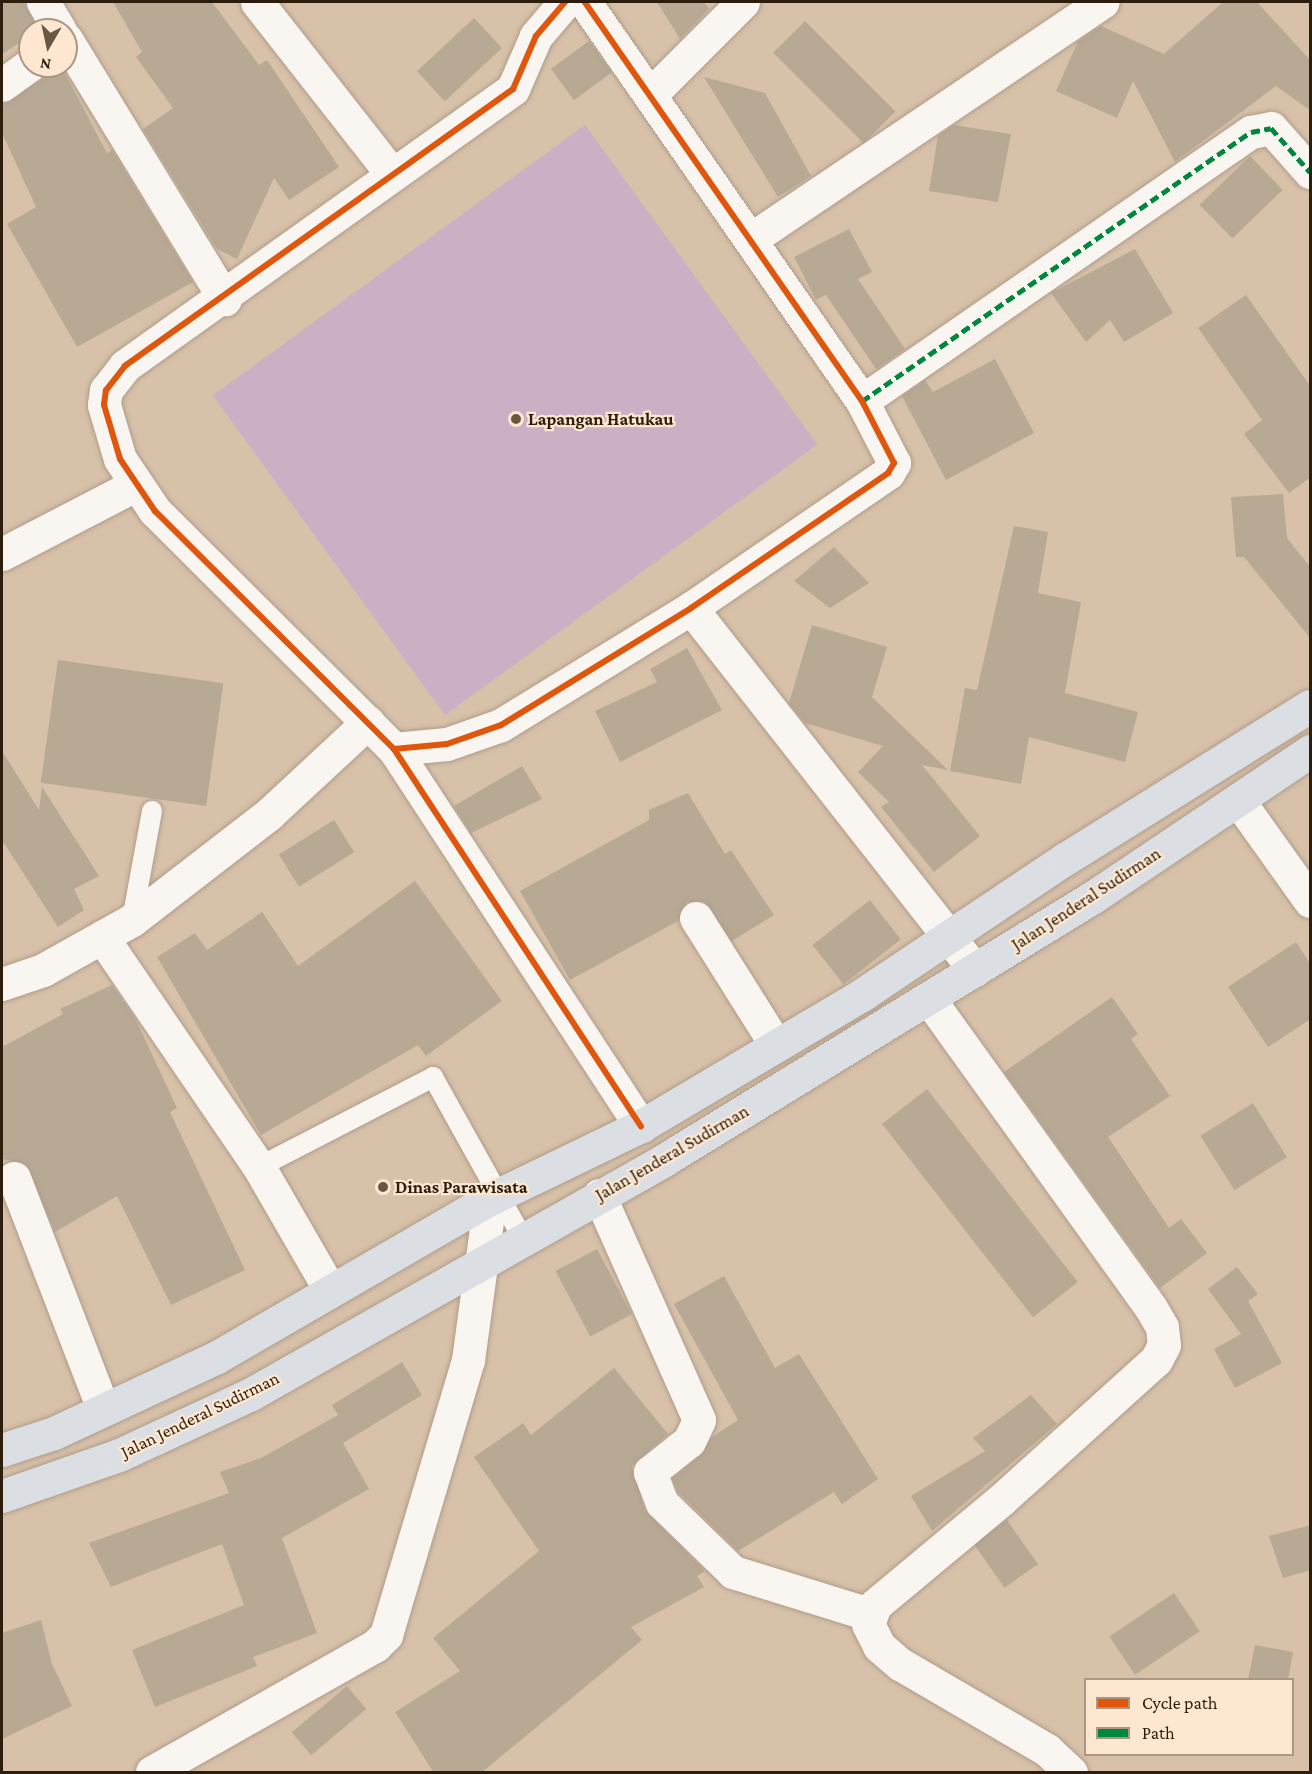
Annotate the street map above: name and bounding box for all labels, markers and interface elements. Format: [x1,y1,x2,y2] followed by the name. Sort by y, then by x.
[18,18,78,78] north arrow
[39,55,52,74] text: N
[528,408,674,430] place label: Lapangan Hatukau
[509,412,523,426] marker: Lapangan Hatukau
[1007,843,1165,955] street label: Jalan Jenderal Sudirman
[591,1100,753,1206] street label: Jalan Jenderal Sudirman
[395,1176,527,1198] place label: Dinas Parawisata
[376,1180,390,1194] marker: Dinas Parawisata
[117,1367,283,1463] street label: Jalan Jenderal Sudirman
[1084,1678,1294,1756] legend
[1142,1693,1217,1713] text: Cycle path
[1142,1723,1175,1743] text: Path

